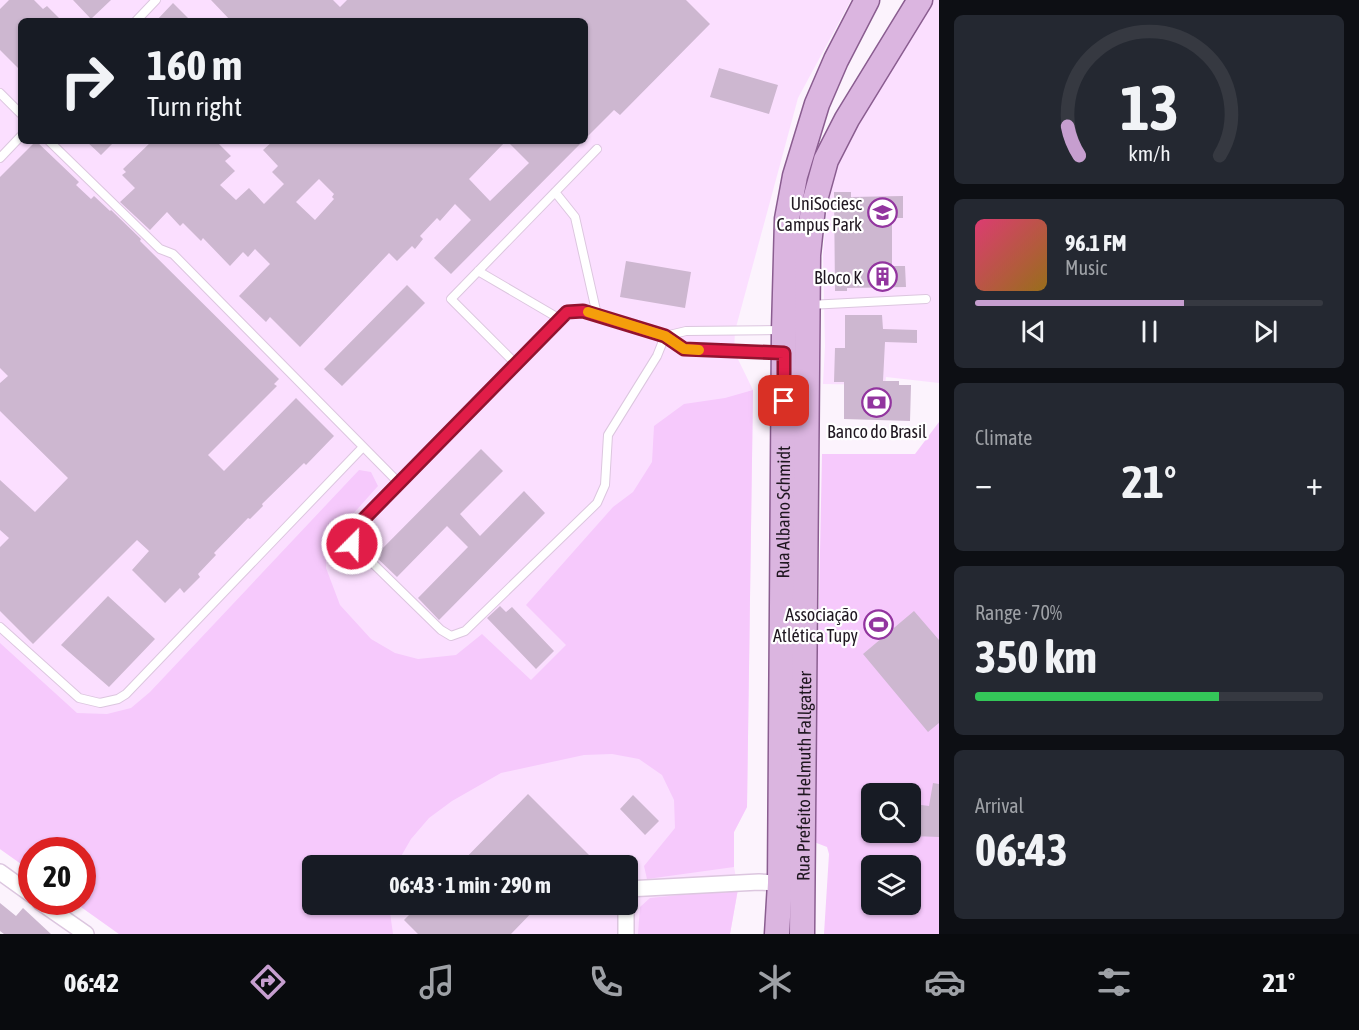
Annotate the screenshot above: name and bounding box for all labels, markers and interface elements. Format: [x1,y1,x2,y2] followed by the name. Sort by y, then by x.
[147,41,242,89] text: 160 m
[48,42,126,120] icon: right
[1120,73,1178,144] text: 13
[147,91,242,122] text: Turn right
[1128,142,1170,167] text: km/h
[776,193,862,235] place label: UniSociesc Campus Park
[867,197,899,229] school or university icon: UniSociesc Campus Park
[1065,230,1127,256] text: 96.1 FM
[1065,256,1107,279] text: Music
[867,261,899,293] building icon: Bloco K
[814,267,862,288] place label: Bloco K
[1017,315,1050,348] icon: previous
[1133,315,1166,348] icon: pause
[1249,315,1282,348] icon: next
[758,375,809,426] pin
[767,384,800,417] icon: arrive
[861,386,893,418] bank icon: Banco do Brasil
[827,421,927,442] place label: Banco do Brasil
[975,426,1032,449] text: Climate
[772,446,794,578] street label: Rua Albano Schmidt
[1122,456,1176,508] text: 21°
[975,464,992,502] text: −
[1306,464,1323,502] text: +
[320,512,384,576] position arrow
[975,601,1062,624] text: Range · 70%
[773,604,858,646] place label: Associação Atlética Tupy
[863,608,895,640] sports icon: Associação Atlética Tupy
[975,631,1097,683] text: 350 km
[792,670,815,881] street label: Rua Prefeito Helmuth Fallgatter
[861,783,921,915] map controls
[861,783,921,843] button: search
[975,794,1024,817] text: Arrival
[975,824,1068,876] text: 06:43
[18,837,96,915] speed limit sign: 20
[861,855,921,915] button: layers
[389,872,551,898] text: 06:43 · 1 min · 290 m
[247,961,289,1003] icon: directions
[416,961,458,1003] icon: music
[585,961,627,1003] icon: phone
[754,961,796,1003] icon: climate
[924,961,966,1003] icon: car
[1093,961,1135,1003] icon: filters
[64,967,119,998] text: 06:42
[1262,967,1295,998] text: 21°

